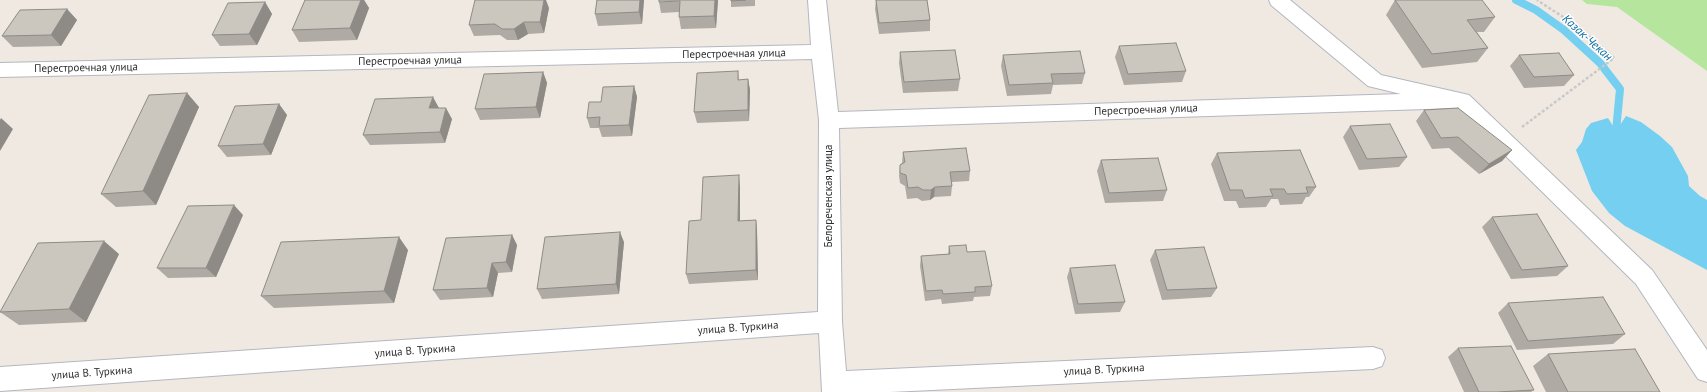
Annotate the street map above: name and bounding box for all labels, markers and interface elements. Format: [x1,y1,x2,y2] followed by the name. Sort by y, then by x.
[1559,12,1615,64] water label: Казак-Чекан
[682,46,786,62] street label: Перестроечная улица
[358,53,462,69] street label: Перестроечная улица
[34,60,138,76] street label: Перестроечная улица
[1094,102,1198,118] street label: Перестроечная улица
[822,144,836,248] street label: Белореченская улица
[697,319,779,337] street label: улица В. Туркина
[374,342,456,360] street label: улица В. Туркина
[1063,361,1145,379] street label: улица В. Туркина
[51,364,133,382] street label: улица В. Туркина

